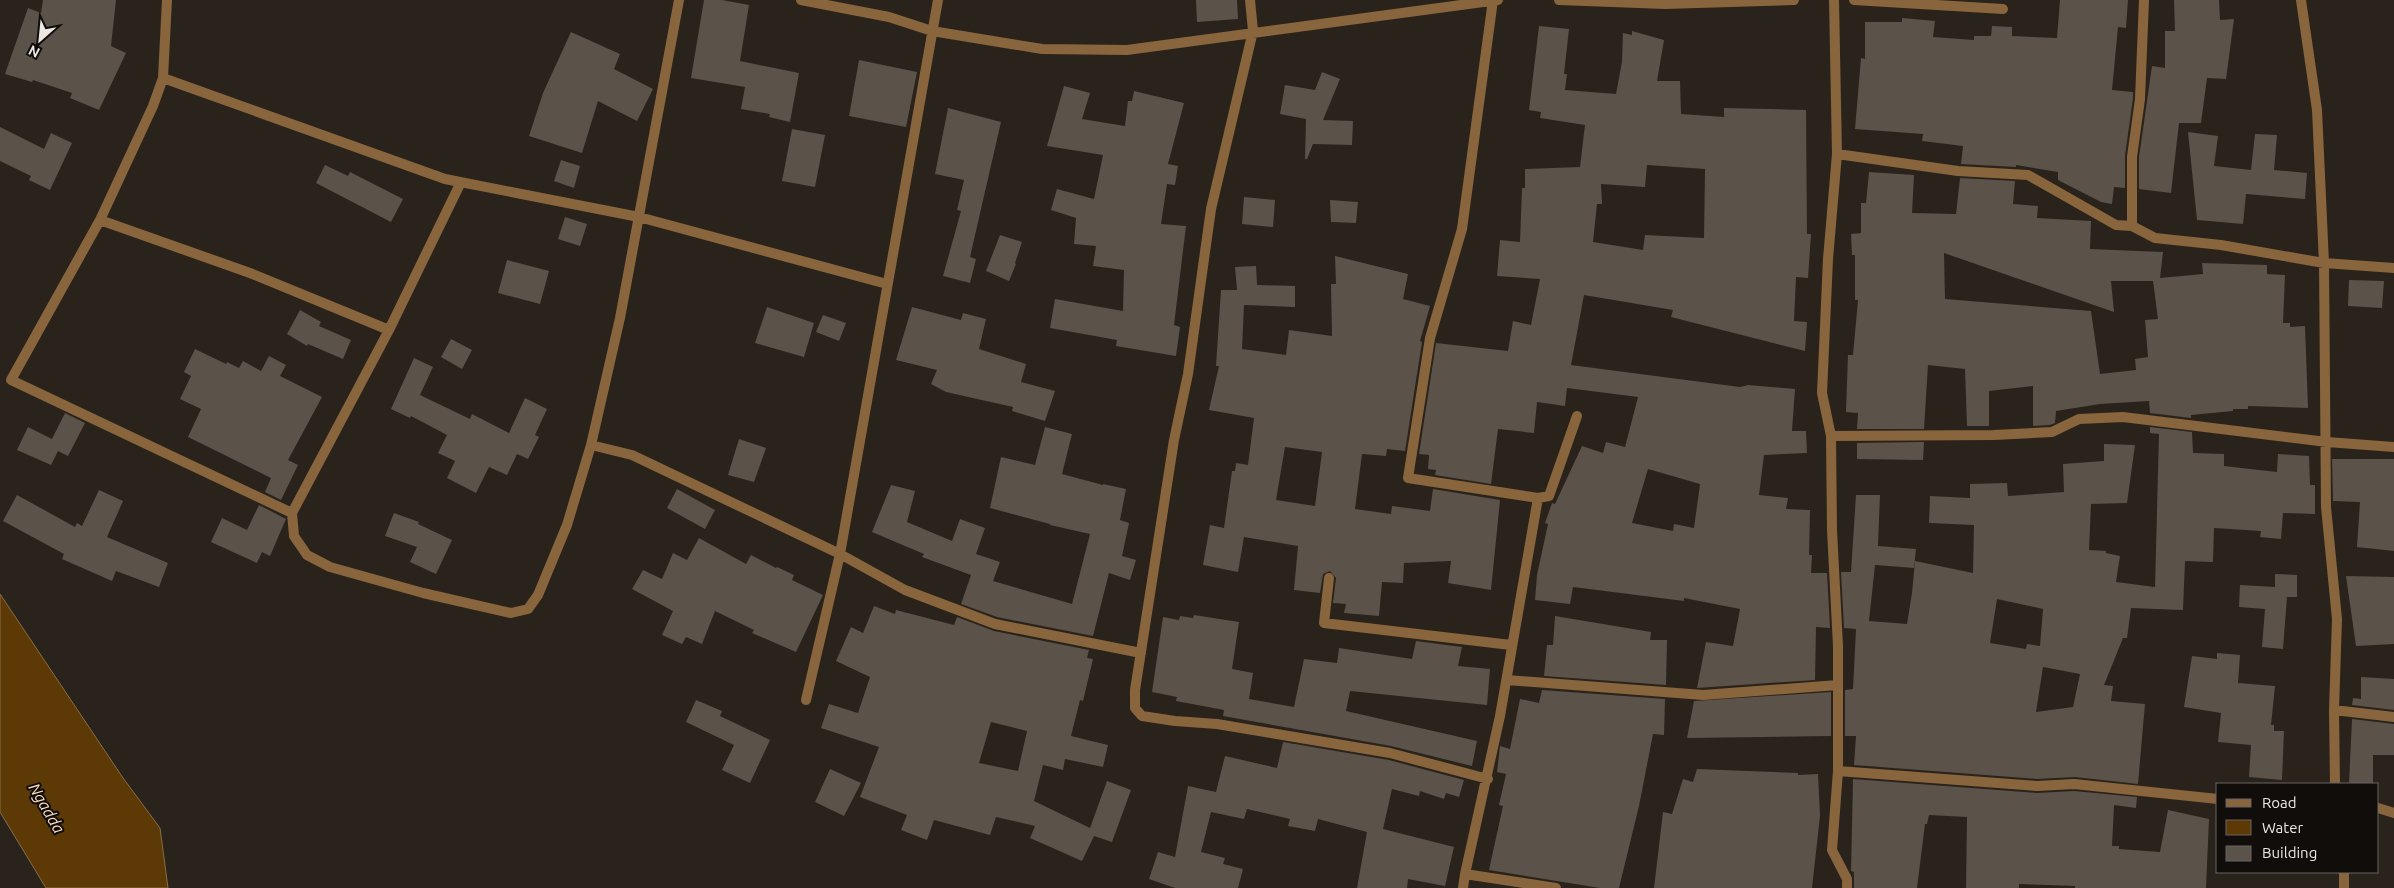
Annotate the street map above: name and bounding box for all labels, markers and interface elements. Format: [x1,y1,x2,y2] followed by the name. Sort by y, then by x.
[15,15,65,65] north arrow
[26,42,42,61] text: N
[25,780,69,837] water label: Ngadda
[2216,783,2379,873] legend
[2262,794,2297,811] text: Road
[2262,819,2303,836] text: Water
[2262,844,2317,861] text: Building

